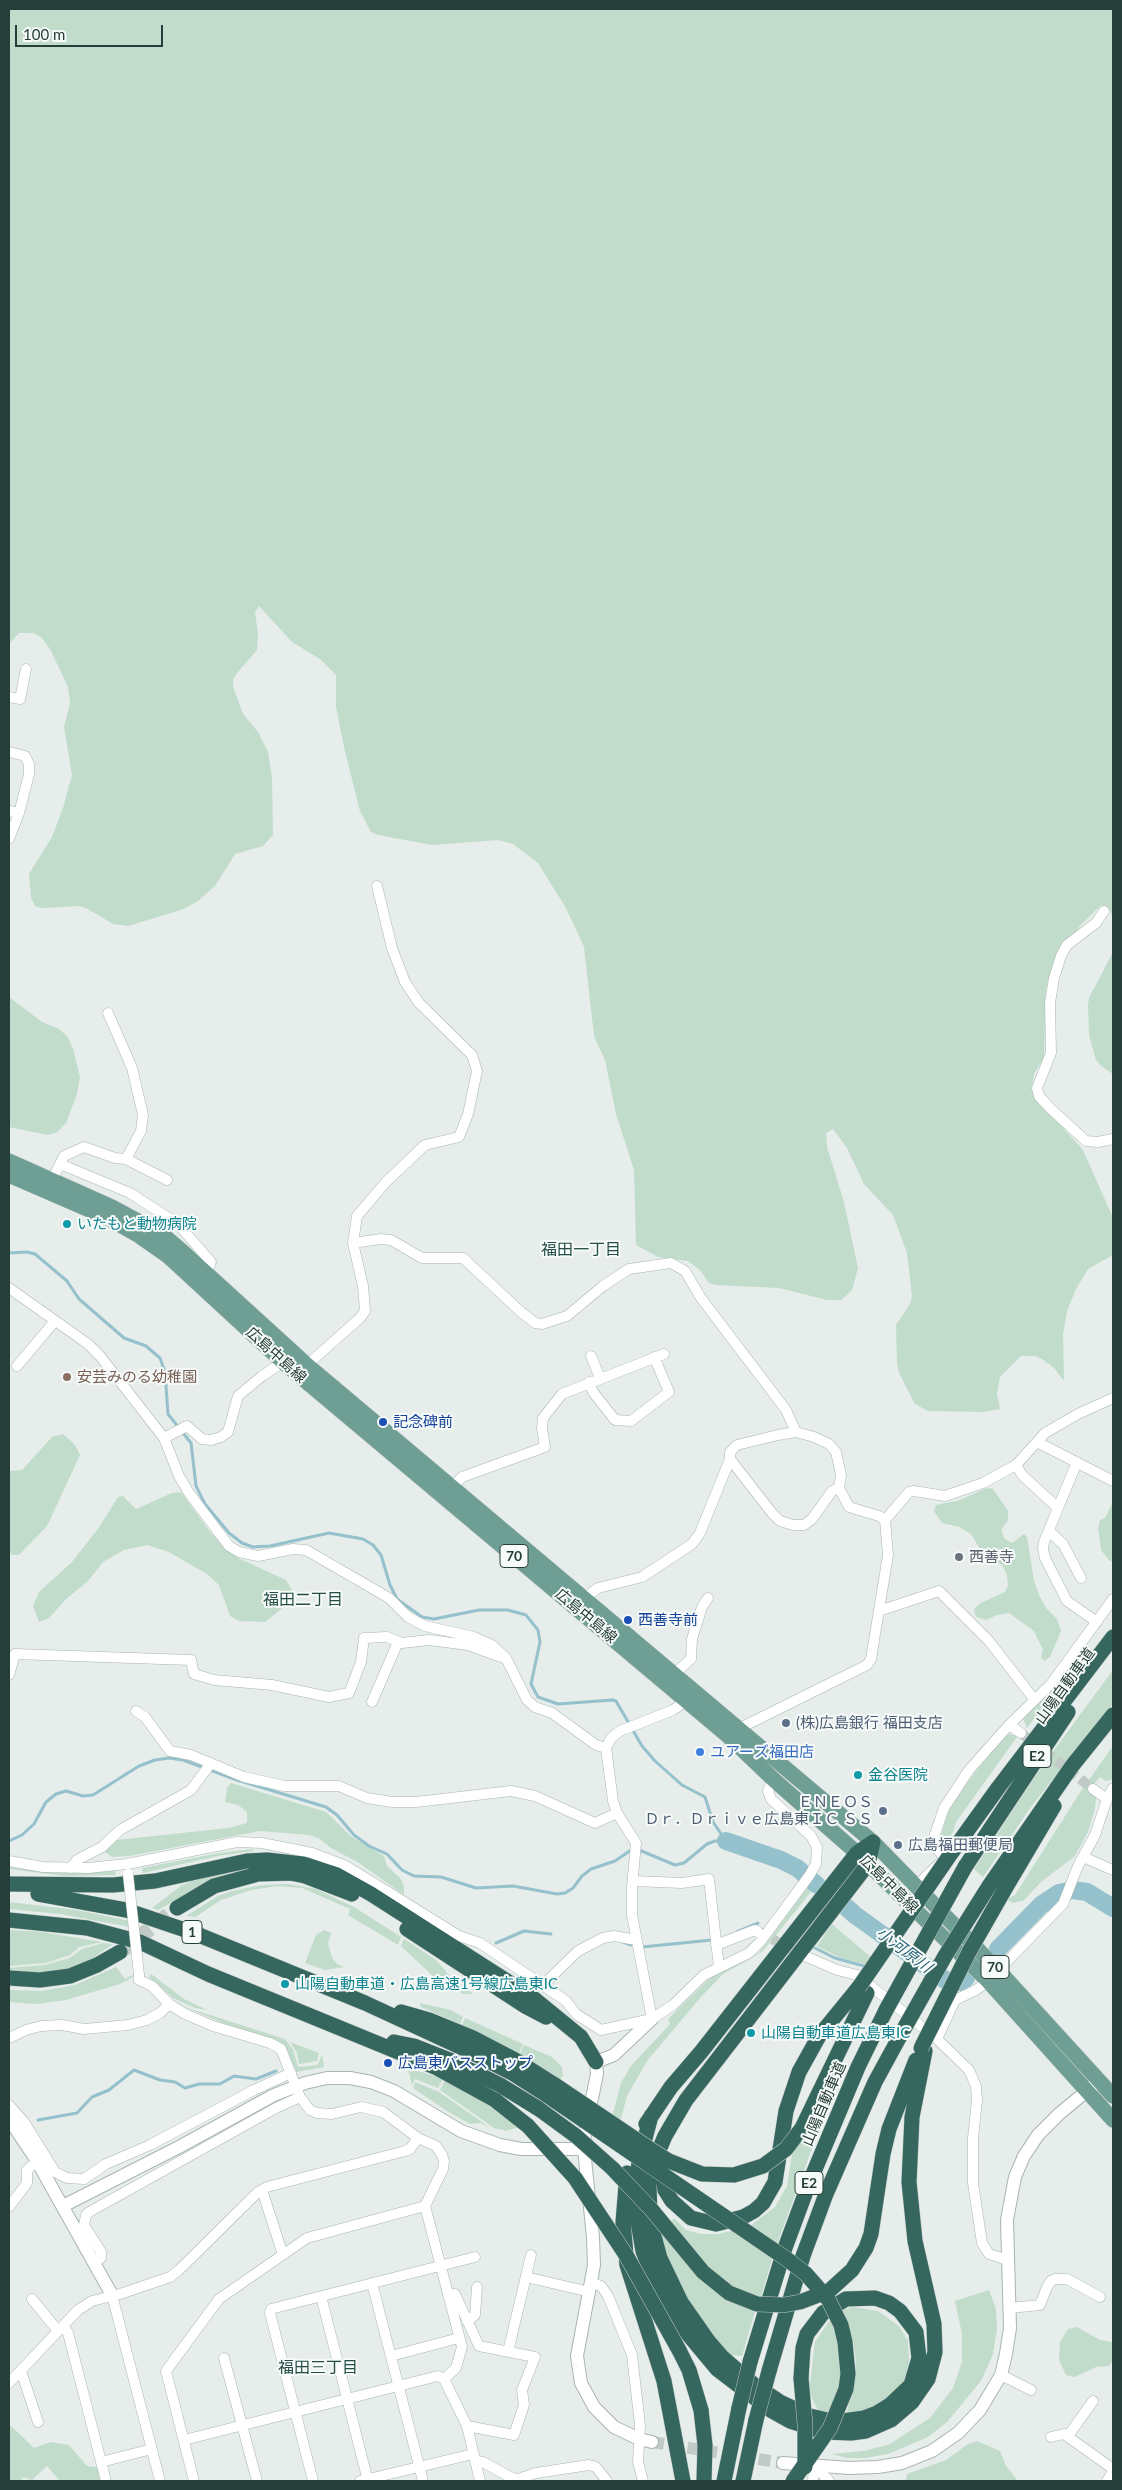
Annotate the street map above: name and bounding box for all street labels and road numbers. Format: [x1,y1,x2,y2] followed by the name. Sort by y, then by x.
[242,1323,310,1387] street label: 広島中島線
[500,1544,528,1568] road number: 70
[551,1585,621,1647] street label: 広島中島線
[1031,1644,1099,1728] street label: 山陽自動車道
[1023,1744,1051,1768] road number: E2
[856,1851,922,1917] street label: 広島中島線
[182,1920,202,1944] road number: 1
[981,1955,1009,1978] road number: 70
[798,2059,850,2149] street label: 山陽自動車道
[795,2172,823,2194] road number: E2

